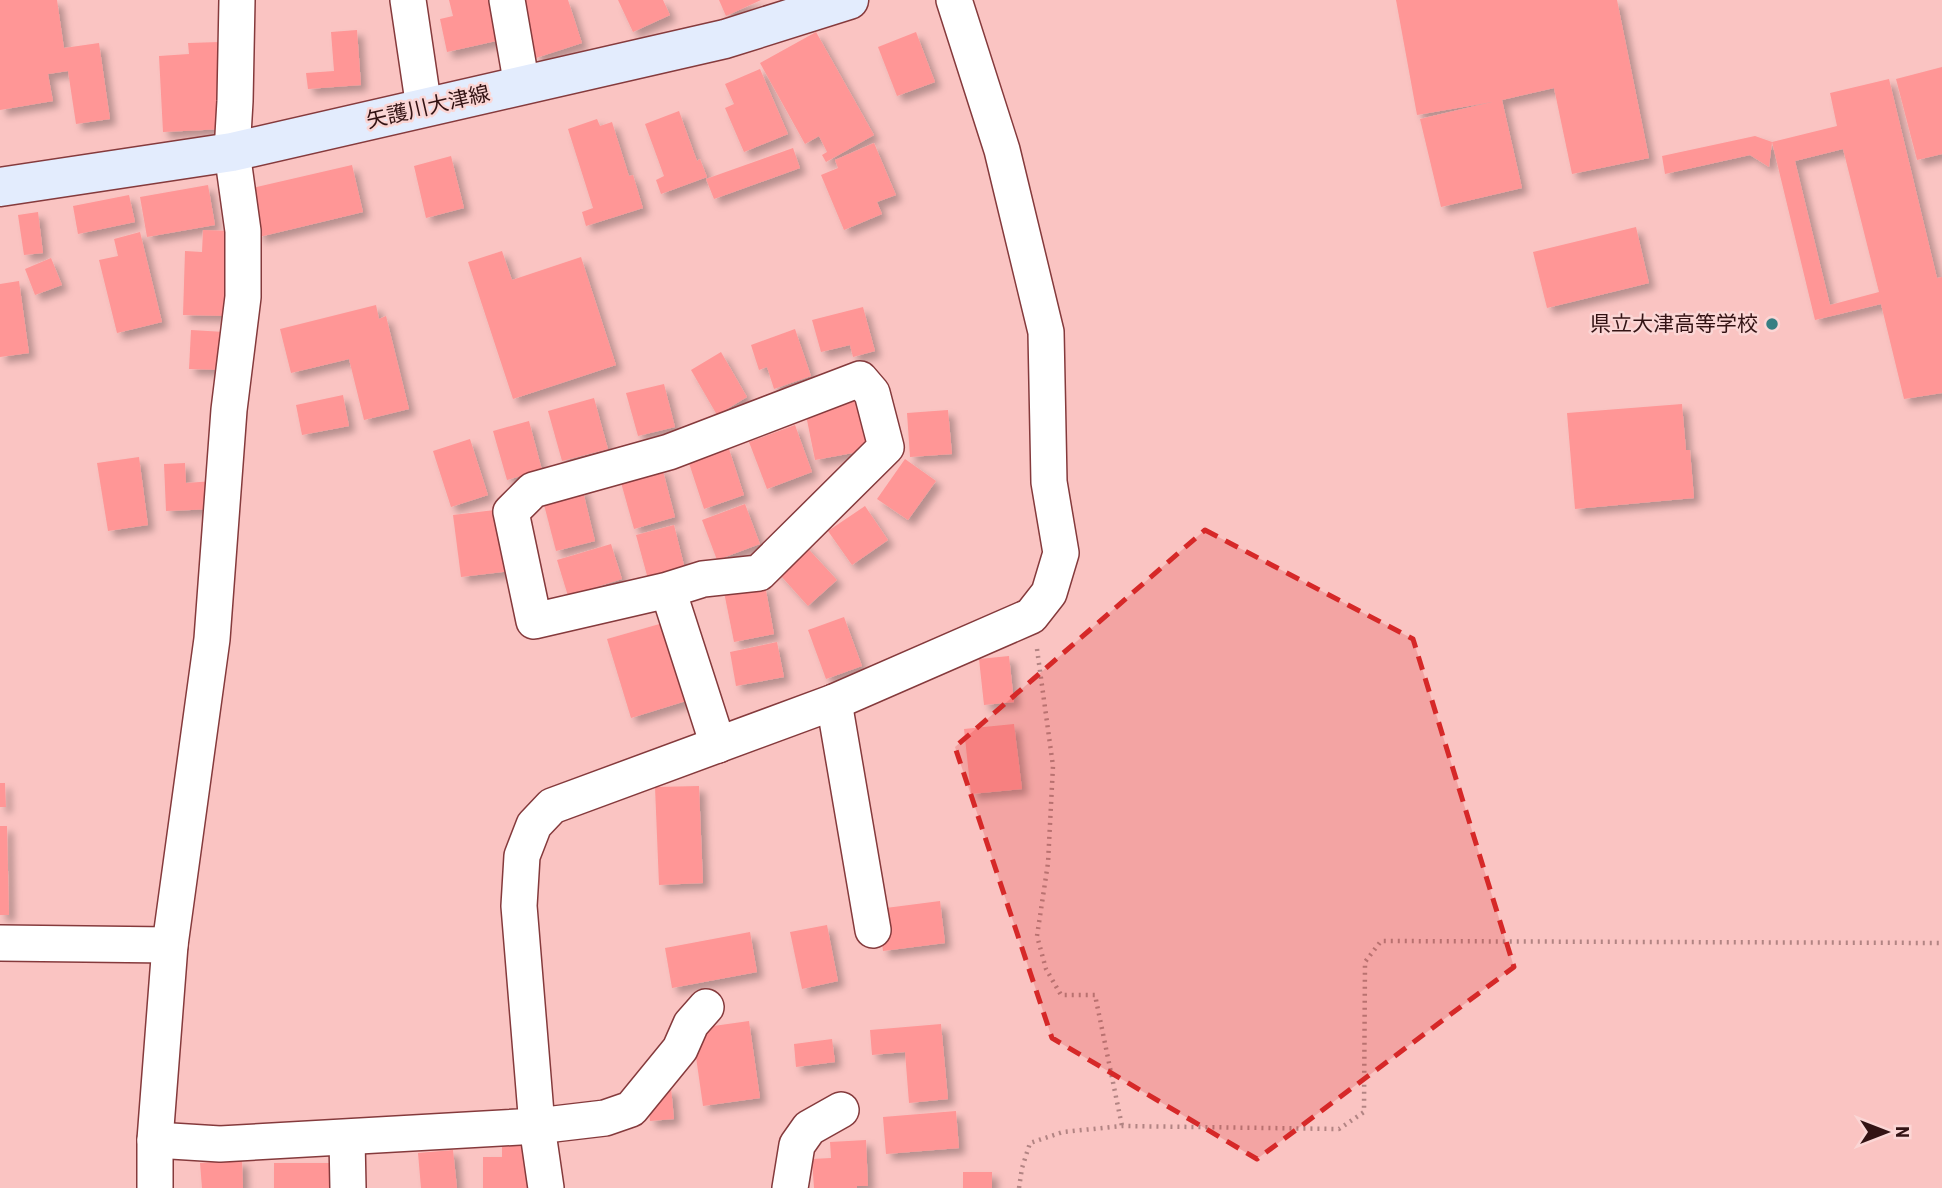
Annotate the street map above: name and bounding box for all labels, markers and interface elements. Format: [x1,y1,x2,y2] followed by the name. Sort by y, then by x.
[364,81,492,133] street label: 矢護川大津線
[1590,312,1758,336] place label: 県立大津高等学校
[1764,316,1780,332] marker: 県立大津高等学校
[1851,1097,1921,1167] north arrow
[1891,1126,1914,1138] text: N

